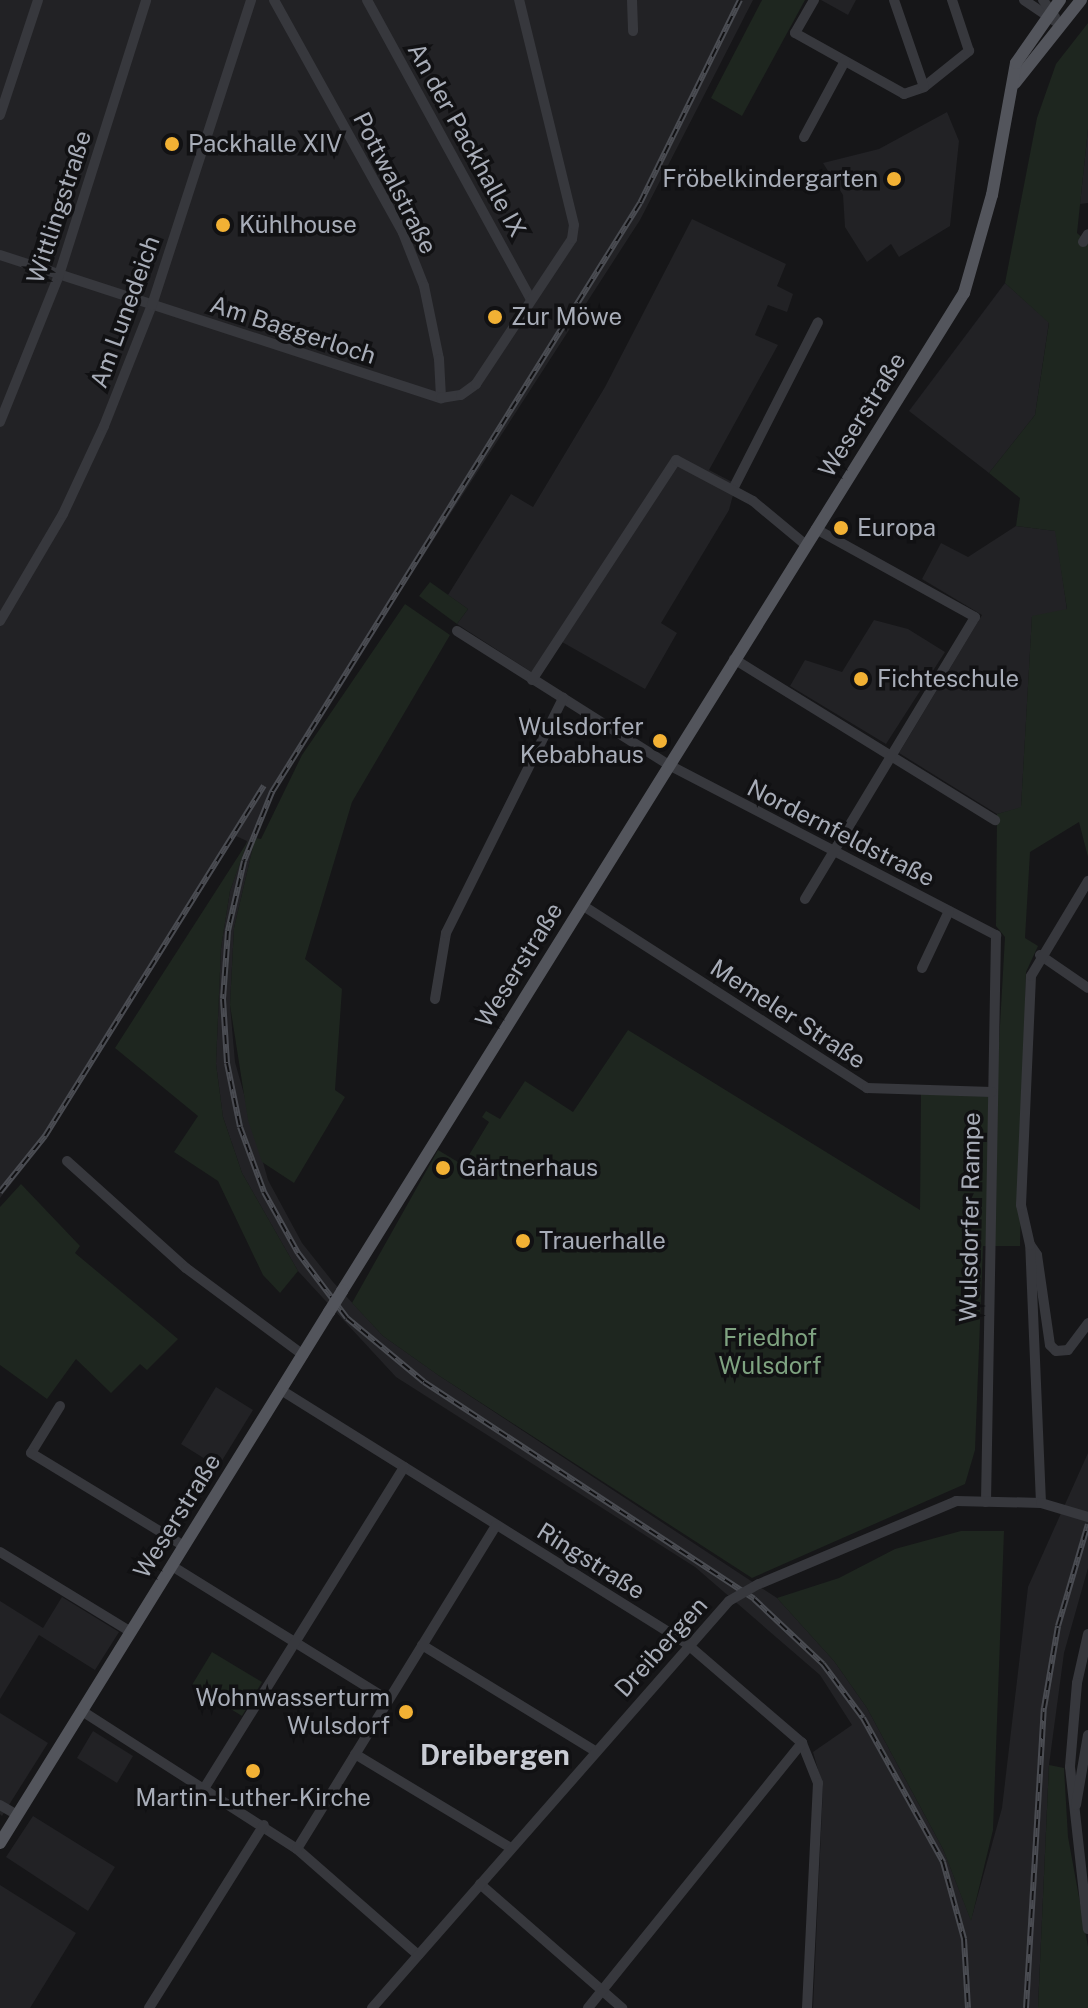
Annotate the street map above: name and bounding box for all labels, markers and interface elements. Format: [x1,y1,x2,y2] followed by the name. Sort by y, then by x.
[402,38,532,242] street label: An der Packhalle IX
[347,107,443,259] street label: Pottwalstraße
[21,127,97,287] street label: Wittlingstraße
[188,130,342,158] place label: Packhalle XIV
[163,135,181,153] marker: Packhalle XIV
[662,165,878,193] place label: Fröbelkindergarten
[885,170,903,188] marker: Fröbelkindergarten
[239,211,357,239] place label: Kühlhouse
[214,216,232,234] marker: Kühlhouse
[84,232,166,392] street label: Am Lunedeich
[207,290,379,370] street label: Am Baggerloch
[511,303,622,331] place label: Zur Möwe
[486,308,504,326] marker: Zur Möwe
[812,347,912,483] street label: Weserstraße
[857,514,936,542] place label: Europa
[832,519,850,537] marker: Europa
[877,665,1019,693] place label: Fichteschule
[852,670,870,688] marker: Fichteschule
[518,713,644,769] place label: Wulsdorfer Kebabhaus
[651,732,669,750] marker: Wulsdorfer Kebabhaus
[742,773,940,893] street label: Nordernfeldstraße
[469,897,569,1033] street label: Weserstraße
[705,953,871,1075] street label: Memeler Straße
[954,1112,986,1322] street label: Wulsdorfer Rampe
[459,1154,598,1182] place label: Gärtnerhaus
[434,1159,452,1177] marker: Gärtnerhaus
[539,1227,666,1255] place label: Trauerhalle
[514,1232,532,1250] marker: Trauerhalle
[718,1324,822,1380] park label: Friedhof Wulsdorf
[127,1448,227,1584] street label: Weserstraße
[532,1517,650,1605] street label: Ringstraße
[609,1591,713,1703] street label: Dreibergen
[195,1684,390,1740] place label: Wohnwasserturm Wulsdorf
[397,1703,415,1721] marker: Wohnwasserturm Wulsdorf
[420,1738,570,1772] district label: Dreibergen
[244,1762,262,1780] marker: Martin-Luther-Kirche
[135,1784,371,1812] place label: Martin-Luther-Kirche

